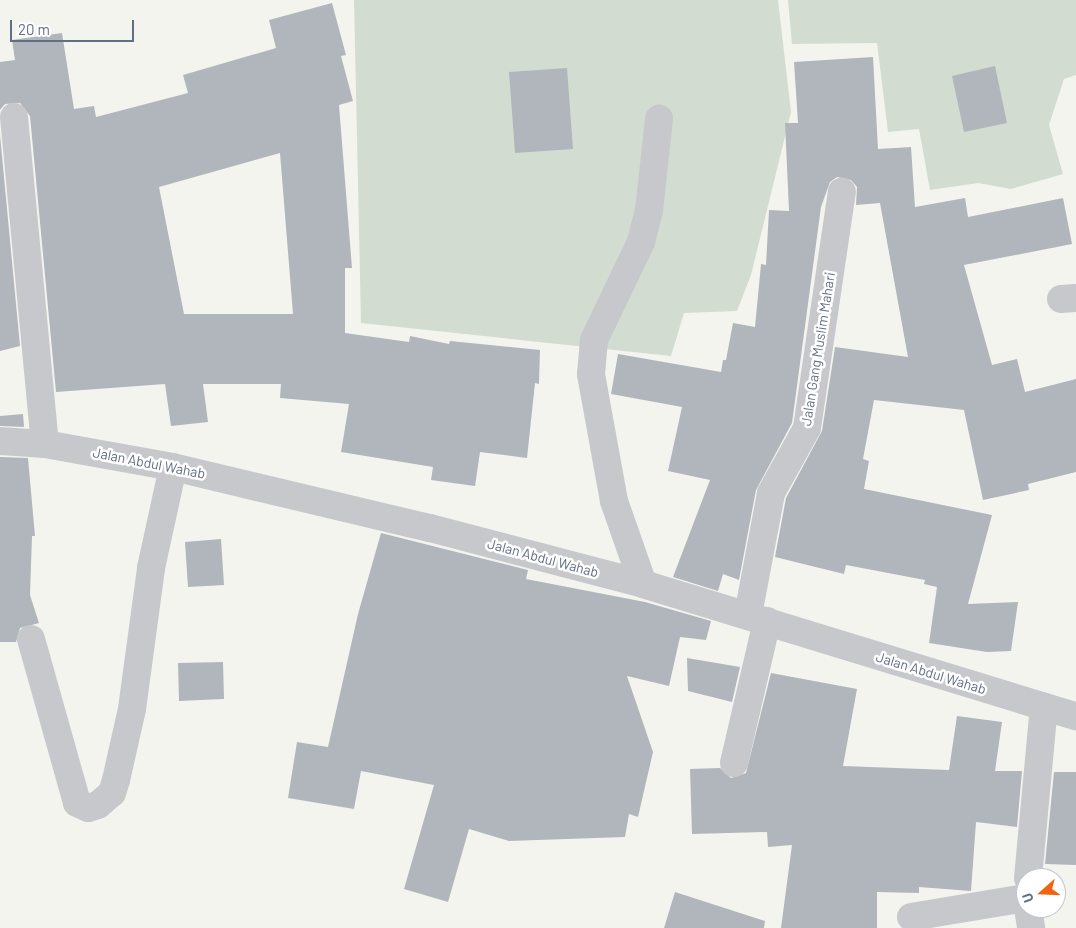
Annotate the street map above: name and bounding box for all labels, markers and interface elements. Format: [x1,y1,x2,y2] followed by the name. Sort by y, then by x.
[12,10,136,42] scale bar
[18,20,50,38] text: 20 m
[798,271,838,427] street label: Jalan Gang Muslim Mahari
[91,444,207,482] street label: Jalan Abdul Wahab
[486,535,600,581] street label: Jalan Abdul Wahab
[874,648,988,698] street label: Jalan Abdul Wahab
[1016,868,1066,918] north arrow
[1018,891,1037,905] text: U

